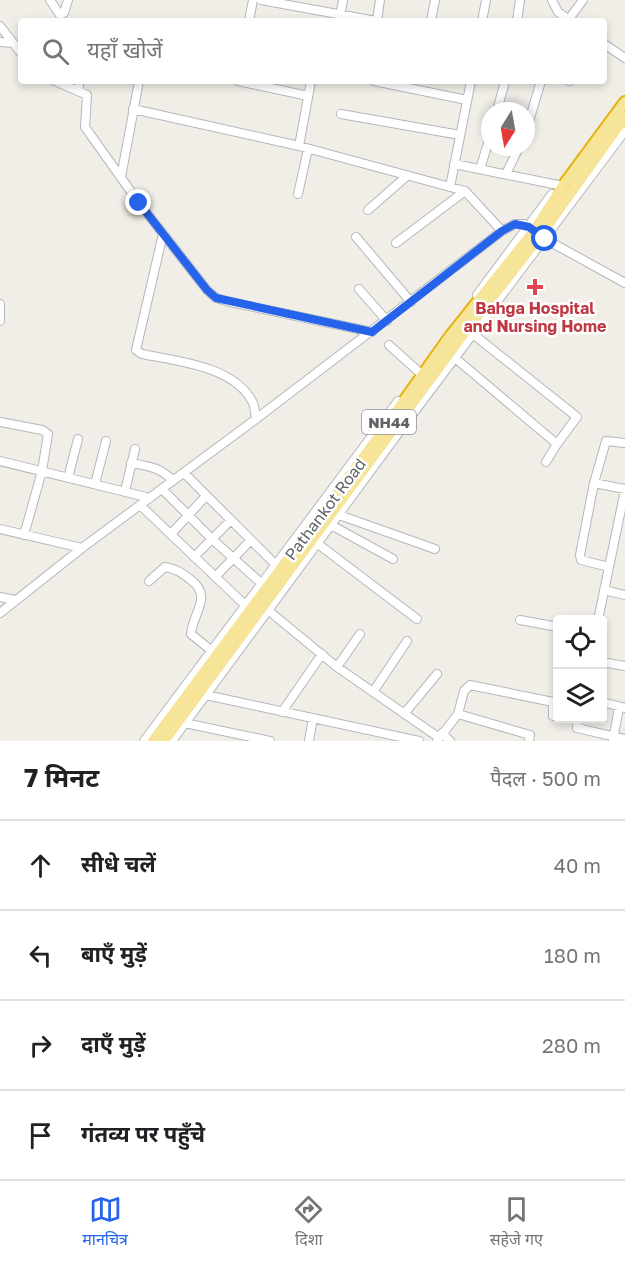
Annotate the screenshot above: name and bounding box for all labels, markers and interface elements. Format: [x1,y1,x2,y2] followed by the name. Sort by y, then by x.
[18,18,607,84] search box
[39,35,72,68] icon: search
[87,36,163,63] text: यहाँ खोजें
[481,102,535,156] north arrow
[125,189,151,215] route end
[531,225,557,251] route start
[526,278,544,296] marker: Bahga Hospital and Nursing Home
[464,298,606,336] place label: Bahga Hospital and Nursing Home
[362,410,416,434] road number: NH44
[280,454,370,564] street label: Pathankot Road
[553,615,607,723] map controls
[553,615,607,669] button: locate
[553,669,607,723] button: layers
[24,762,99,793] text: 7 मिनट
[490,766,601,790] text: पैदल · 500 m
[24,849,57,882] icon: ahead
[81,850,156,877] text: सीधे चलें
[554,853,601,877] text: 40 m
[24,939,57,972] icon: left
[81,940,147,967] text: बाएँ मुड़ें
[544,943,601,967] text: 180 m
[24,1029,57,1062] icon: right
[81,1030,146,1057] text: दाएँ मुड़ें
[542,1033,601,1057] text: 280 m
[24,1119,57,1152] icon: arrive
[81,1120,205,1147] text: गंतव्य पर पहुँचे
[82,1193,128,1252] tab: मानचित्र
[292,1193,325,1252] tab: दिशा
[490,1193,543,1252] tab: सहेजे गए

